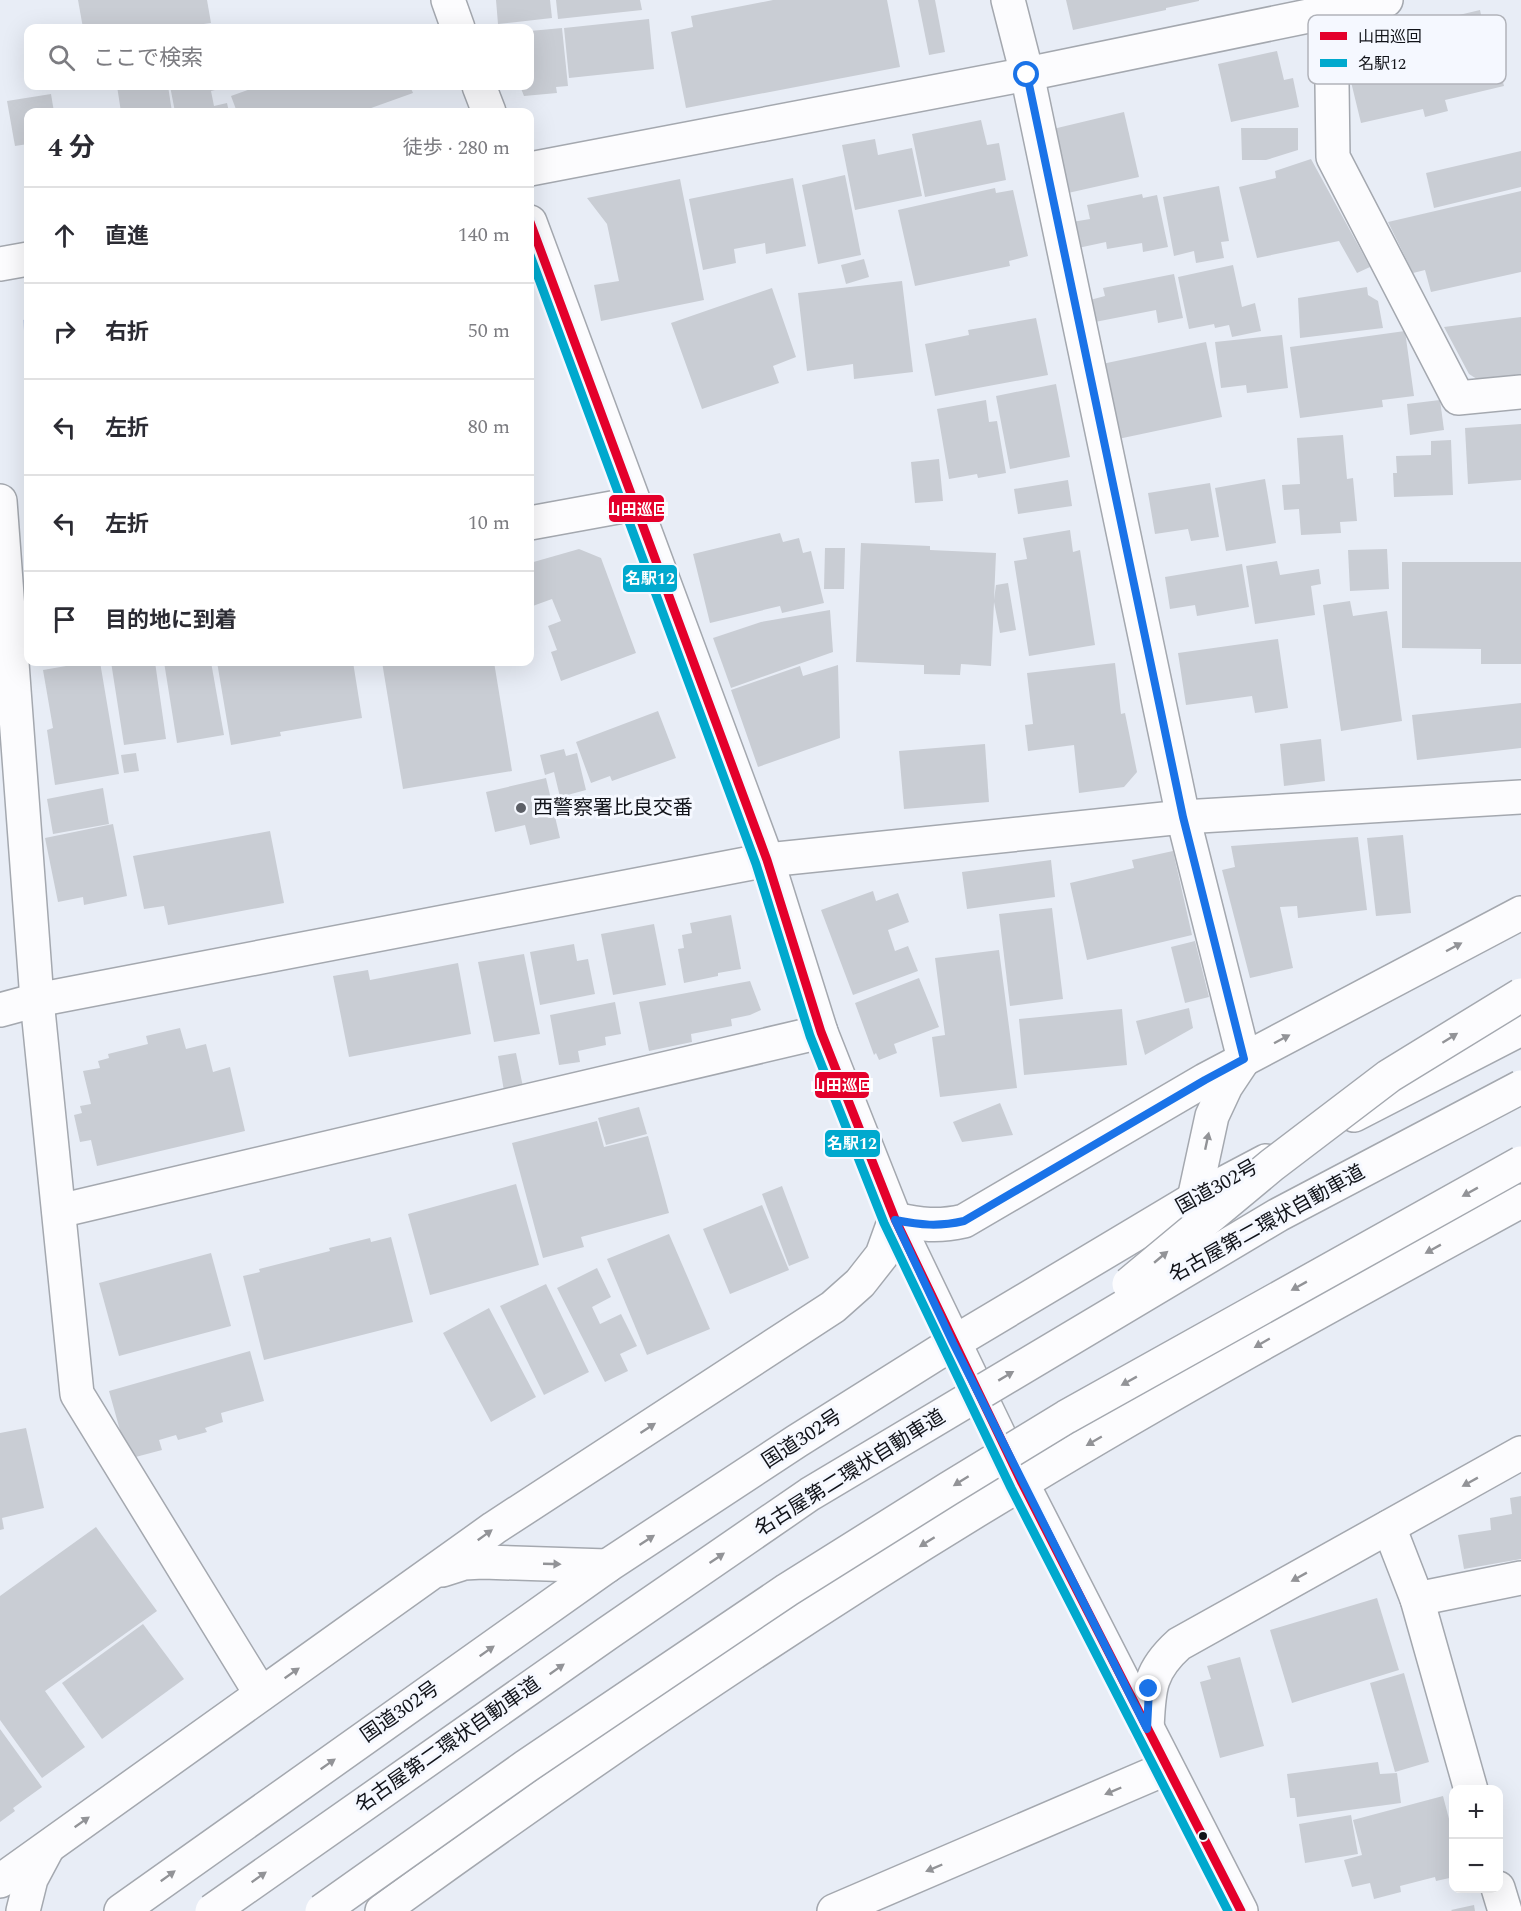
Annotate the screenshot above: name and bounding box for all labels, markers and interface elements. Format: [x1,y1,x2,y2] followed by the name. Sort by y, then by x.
[1308,15,1506,84] legend
[24,24,534,90] search box
[1358,25,1422,49] text: 山田巡回
[45,41,78,74] icon: search
[93,42,203,75] text: ここで検索
[1358,52,1406,76] text: 名駅12
[1013,61,1039,87] route start
[48,128,95,168] text: 4 分
[403,133,510,163] text: 徒歩 · 280 m
[48,219,81,252] icon: ahead
[105,220,149,253] text: 直進
[458,220,510,250] text: 140 m
[48,315,81,348] icon: right
[105,316,149,349] text: 右折
[468,316,510,346] text: 50 m
[48,411,81,444] icon: left
[105,412,149,445] text: 左折
[468,412,510,442] text: 80 m
[608,494,665,523] line badge: 山田巡回
[605,498,669,522] text: 山田巡回
[48,507,81,540] icon: left
[105,508,149,541] text: 左折
[468,508,510,538] text: 10 m
[622,564,678,593] line badge: 名駅12
[625,567,675,591] text: 名駅12
[48,603,81,636] icon: arrive
[105,604,237,637] text: 目的地に到着
[533,793,693,823] place label: 西警察署比良交番
[514,801,528,815] marker: 西警察署比良交番
[1445,942,1462,952] one-way arrow
[1442,1033,1458,1044] one-way arrow
[1274,1034,1291,1044] one-way arrow
[814,1071,870,1099] line badge: 山田巡回
[810,1074,874,1098] text: 山田巡回
[824,1129,881,1158] line badge: 名駅12
[827,1132,877,1156] text: 名駅12
[1203,1132,1212,1151] one-way arrow
[1170,1152,1264,1222] street label: 国道302号
[1164,1158,1370,1290] street label: 名古屋第二環状自動車道
[1461,1187,1478,1197] one-way arrow
[1424,1244,1441,1254] one-way arrow
[1153,1251,1168,1264] one-way arrow
[1290,1281,1307,1291] one-way arrow
[1254,1338,1270,1349] one-way arrow
[998,1370,1014,1381] one-way arrow
[1121,1376,1137,1387] one-way arrow
[749,1402,951,1544] street label: 名古屋第二環状自動車道
[756,1402,848,1476] street label: 国道302号
[639,1422,655,1434] one-way arrow
[1086,1436,1102,1447] one-way arrow
[953,1475,970,1486] one-way arrow
[1461,1477,1478,1487] one-way arrow
[476,1529,492,1541] one-way arrow
[639,1535,655,1546] one-way arrow
[919,1537,935,1548] one-way arrow
[709,1553,725,1564] one-way arrow
[542,1560,561,1569] one-way arrow
[1291,1571,1308,1581] one-way arrow
[478,1645,494,1657] one-way arrow
[548,1663,564,1675] one-way arrow
[284,1667,299,1679] one-way arrow
[349,1670,547,1820] street label: 名古屋第二環状自動車道
[355,1674,445,1750] street label: 国道302号
[1135,1675,1161,1701] route end
[319,1758,335,1770] one-way arrow
[1449,1785,1503,1893] map controls
[1449,1785,1503,1839] button: +
[1104,1787,1122,1797] one-way arrow
[73,1816,89,1828] one-way arrow
[1197,1830,1209,1842] unlabelled marker
[1449,1839,1503,1893] button: −
[924,1863,942,1873] one-way arrow
[161,1871,176,1883] one-way arrow
[251,1871,267,1883] one-way arrow

